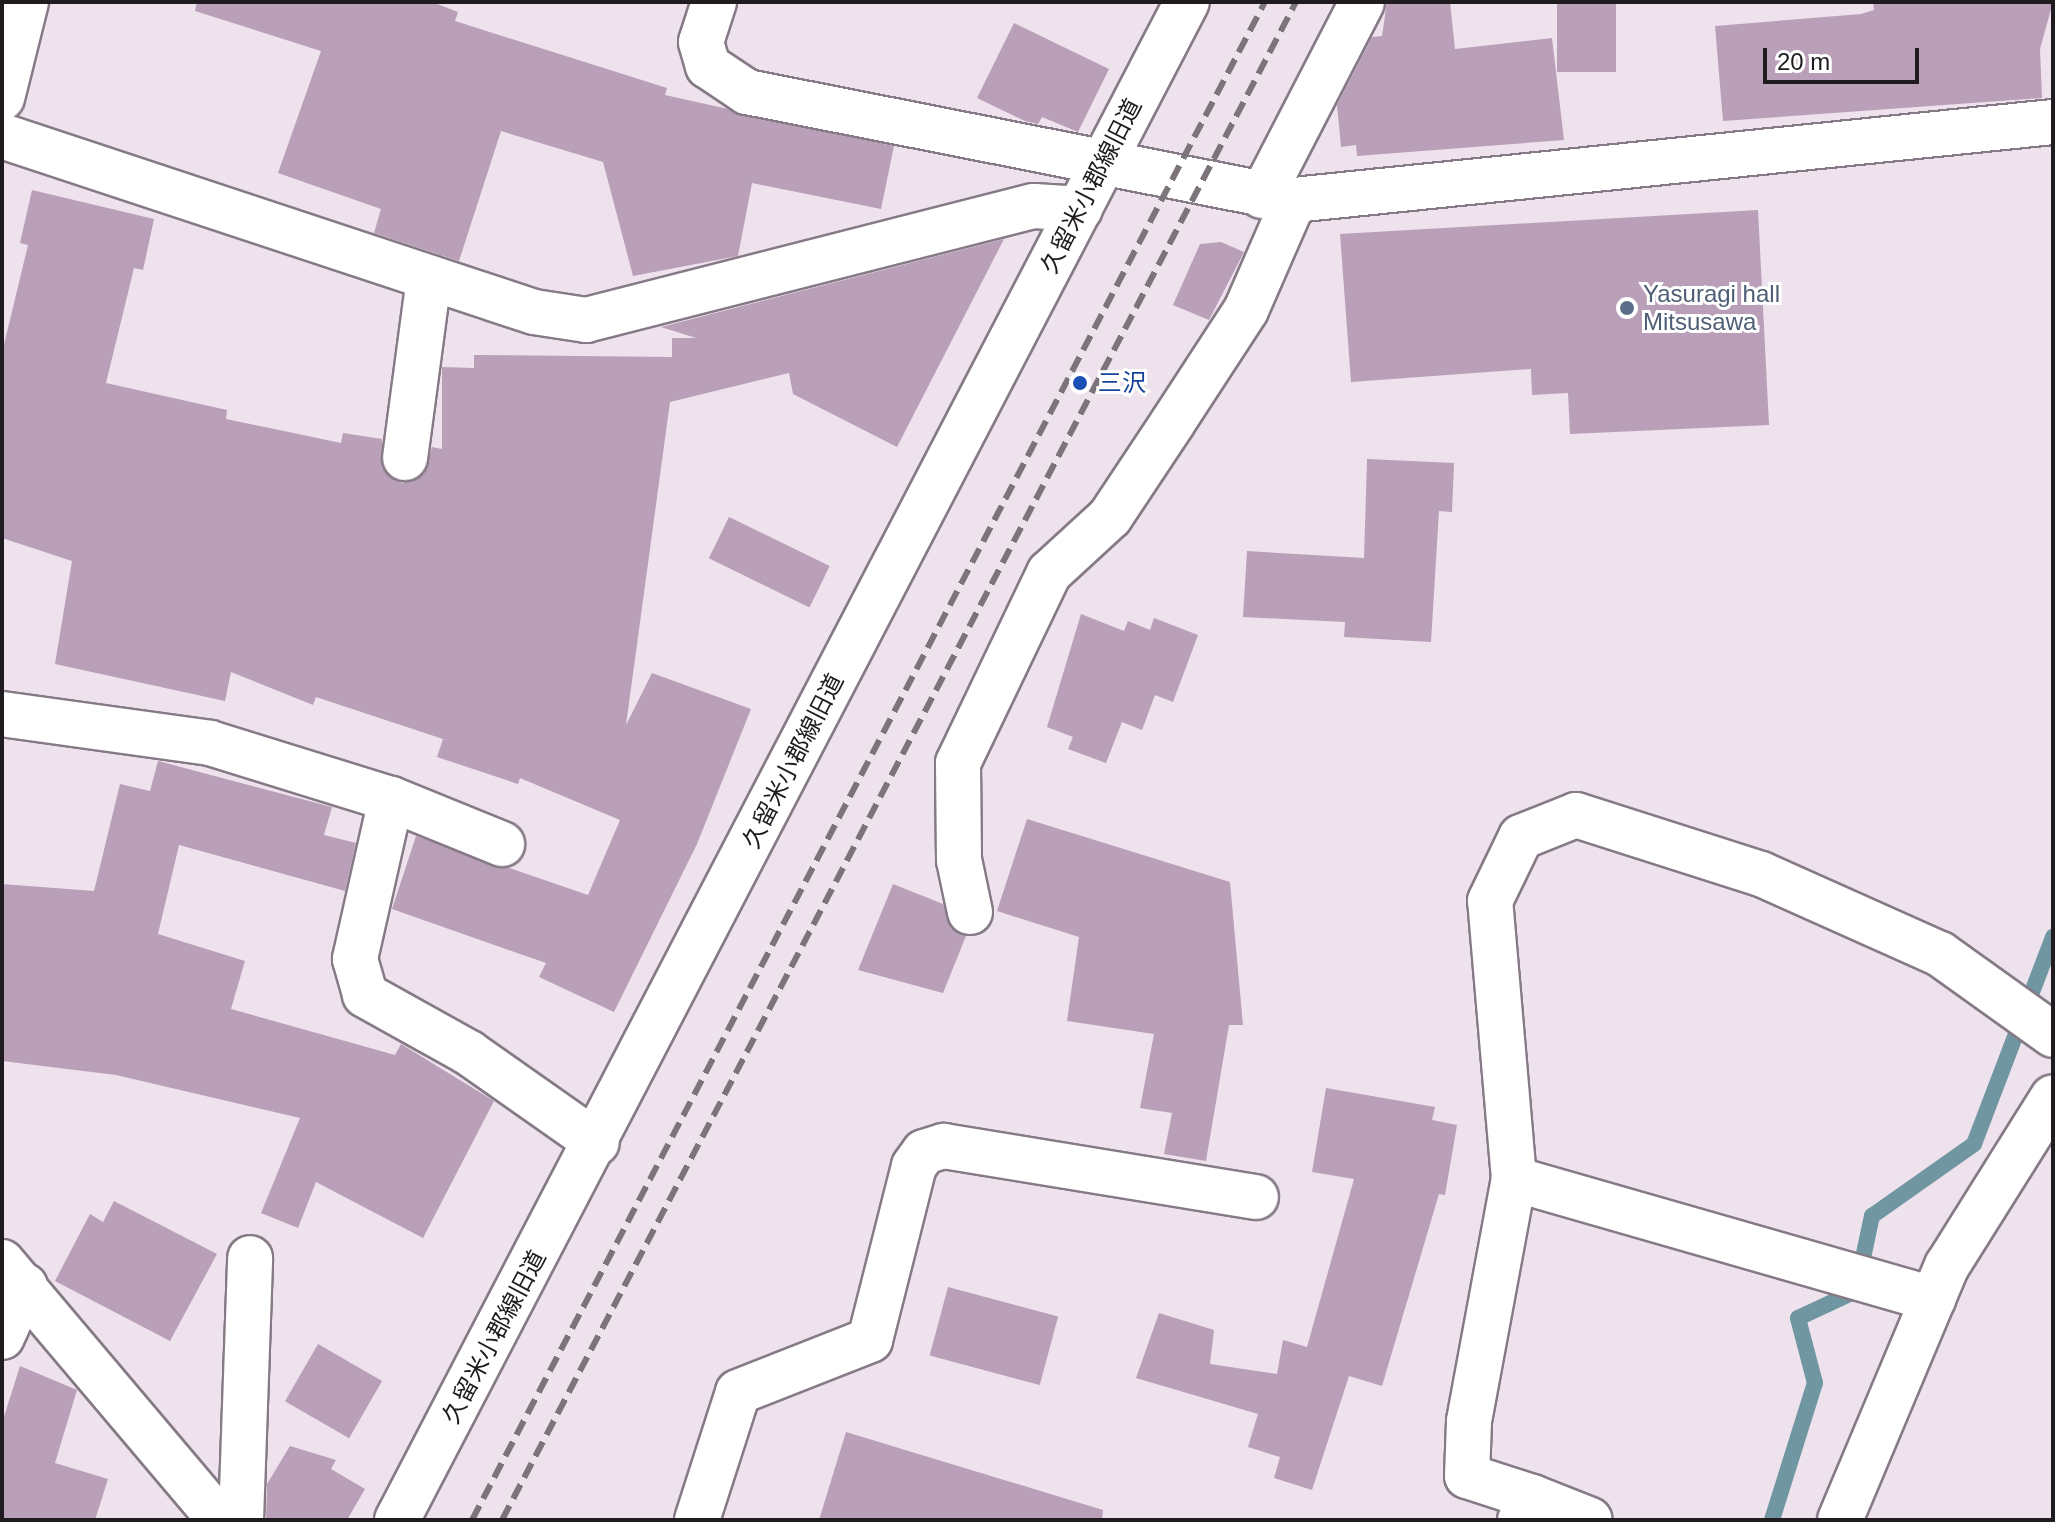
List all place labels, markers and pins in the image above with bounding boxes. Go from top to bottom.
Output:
place label: Yasuragi hall Mitsusawa [1643,280,1780,336]
marker: Yasuragi hall Mitsusawa [1618,299,1636,317]
place label: 三沢 [1098,369,1146,397]
marker: 三沢 [1069,372,1091,394]

